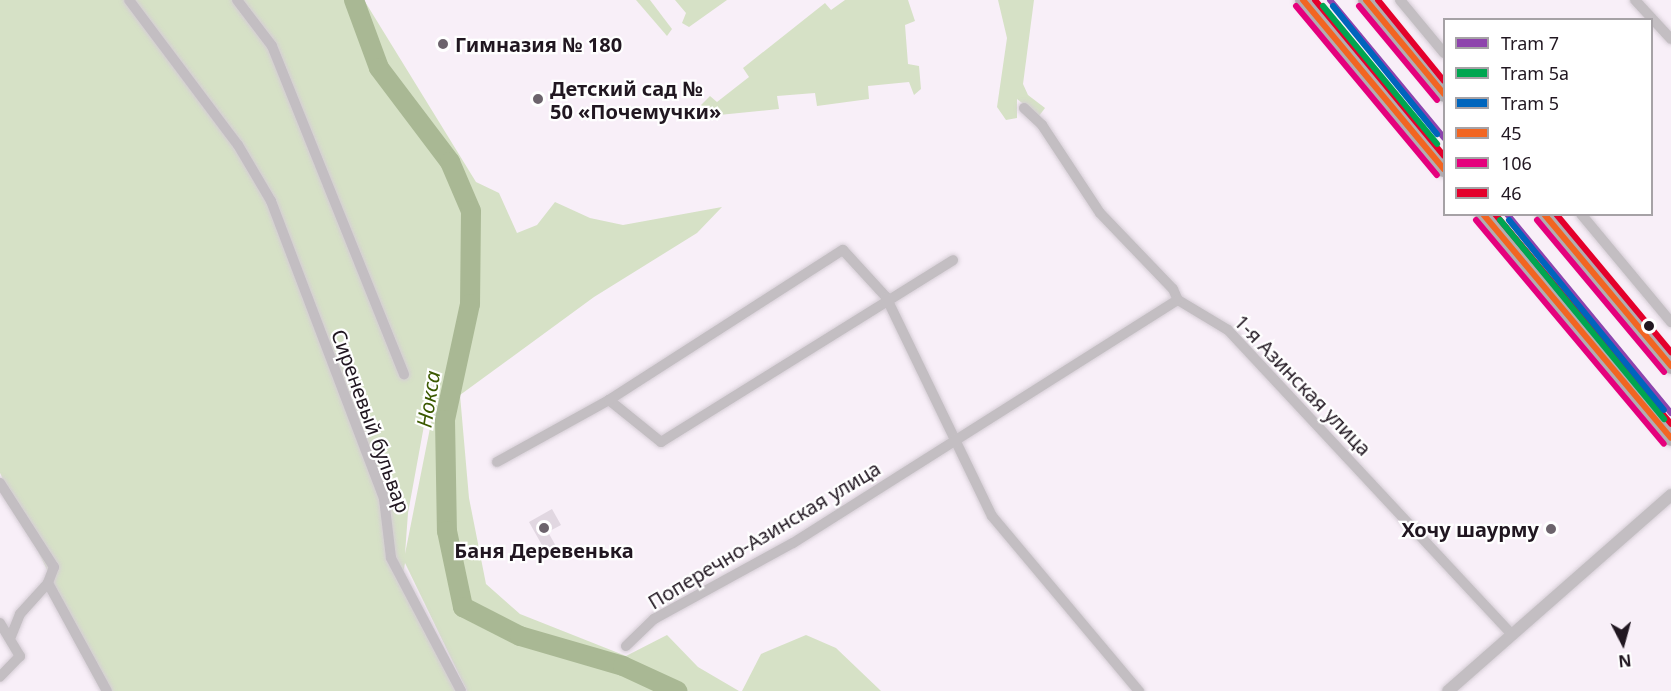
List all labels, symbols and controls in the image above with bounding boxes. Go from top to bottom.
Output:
legend [1443,18,1653,216]
text: Tram 7 [1501,31,1559,55]
place label: Гимназия № 180 [455,32,622,56]
marker: Гимназия № 180 [436,37,450,51]
text: Tram 5а [1501,61,1569,85]
place label: Детский сад № 50 «Почемучки» [550,76,721,123]
text: Tram 5 [1501,91,1559,115]
marker: Детский сад № 50 «Почемучки» [531,92,545,106]
text: 45 [1501,121,1522,145]
text: 106 [1501,151,1532,175]
text: 46 [1501,181,1522,205]
street label: 1-я Азинская улица [1230,310,1376,460]
unlabelled marker [1643,320,1655,332]
street label: Сиреневый бульвар [327,326,415,516]
water label: Нокса [411,369,445,429]
street label: Поперечно-Азинская улица [643,456,885,614]
place label: Хочу шаурму [1401,517,1539,541]
marker: Баня Деревенька [537,521,551,535]
marker: Хочу шаурму [1544,522,1558,536]
place label: Баня Деревенька [454,538,634,562]
north arrow [1593,613,1653,673]
text: N [1617,649,1633,673]

